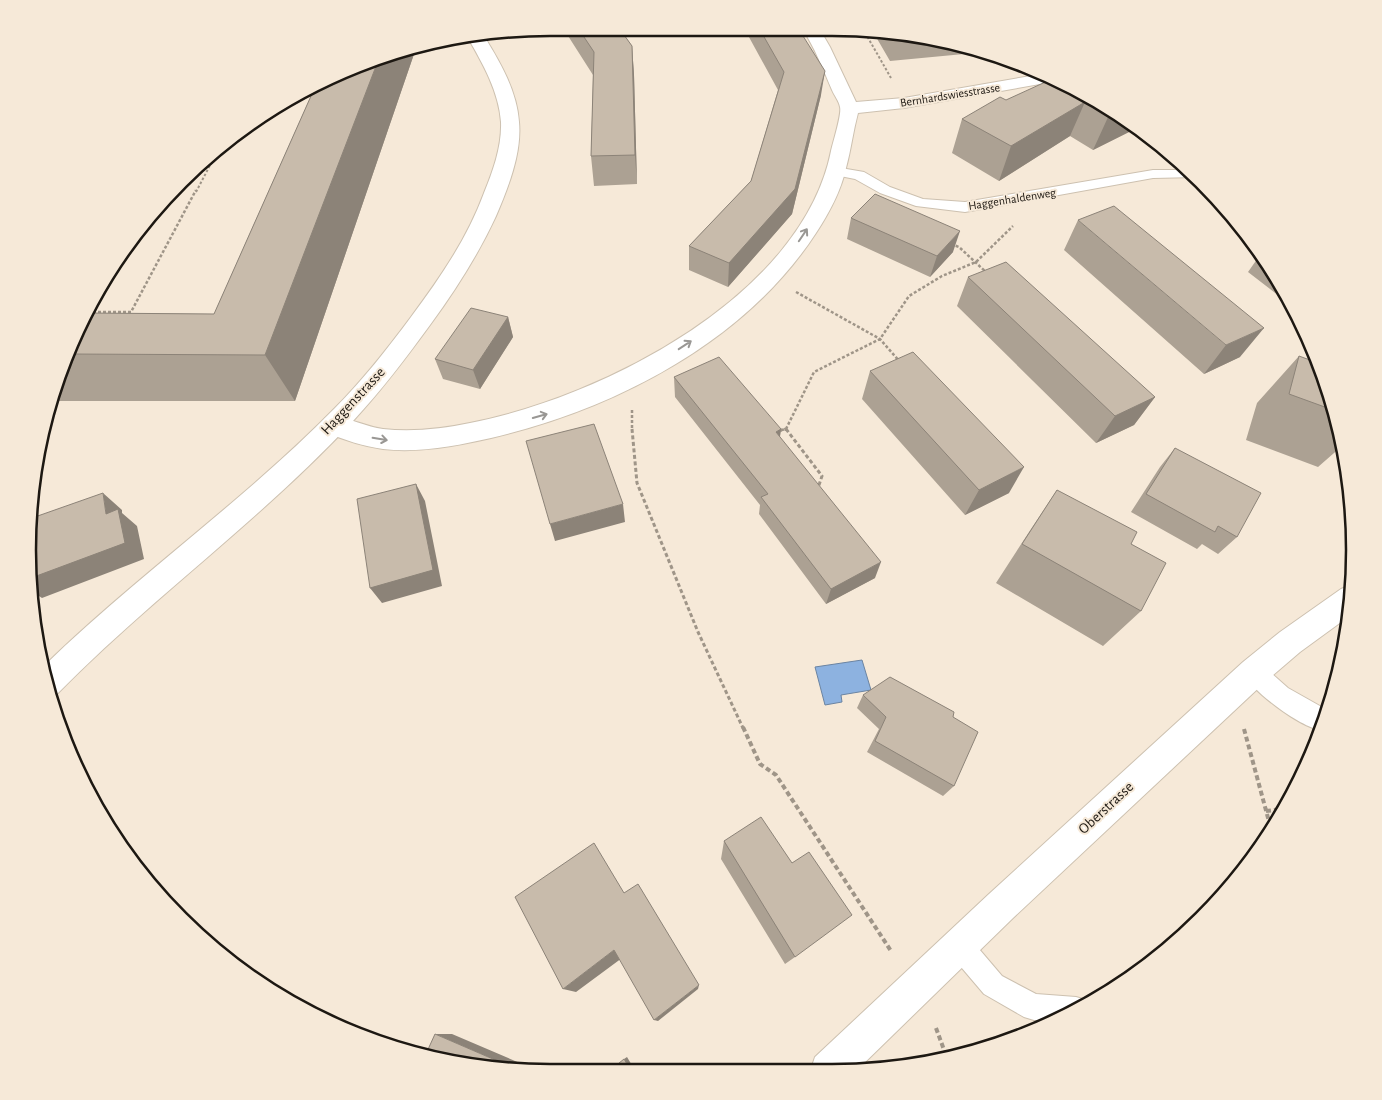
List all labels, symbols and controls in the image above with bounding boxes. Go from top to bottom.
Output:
street label: Bernhardswiesstrasse [899,81,1001,109]
street label: Haggenhaldenweg [967,186,1057,212]
one-way arrow [799,229,809,243]
one-way arrow [678,340,692,351]
street label: Haggenstrasse [318,364,388,438]
one-way arrow [531,411,547,421]
one-way arrow [372,435,388,445]
street label: Oberstrasse [1076,779,1136,837]

